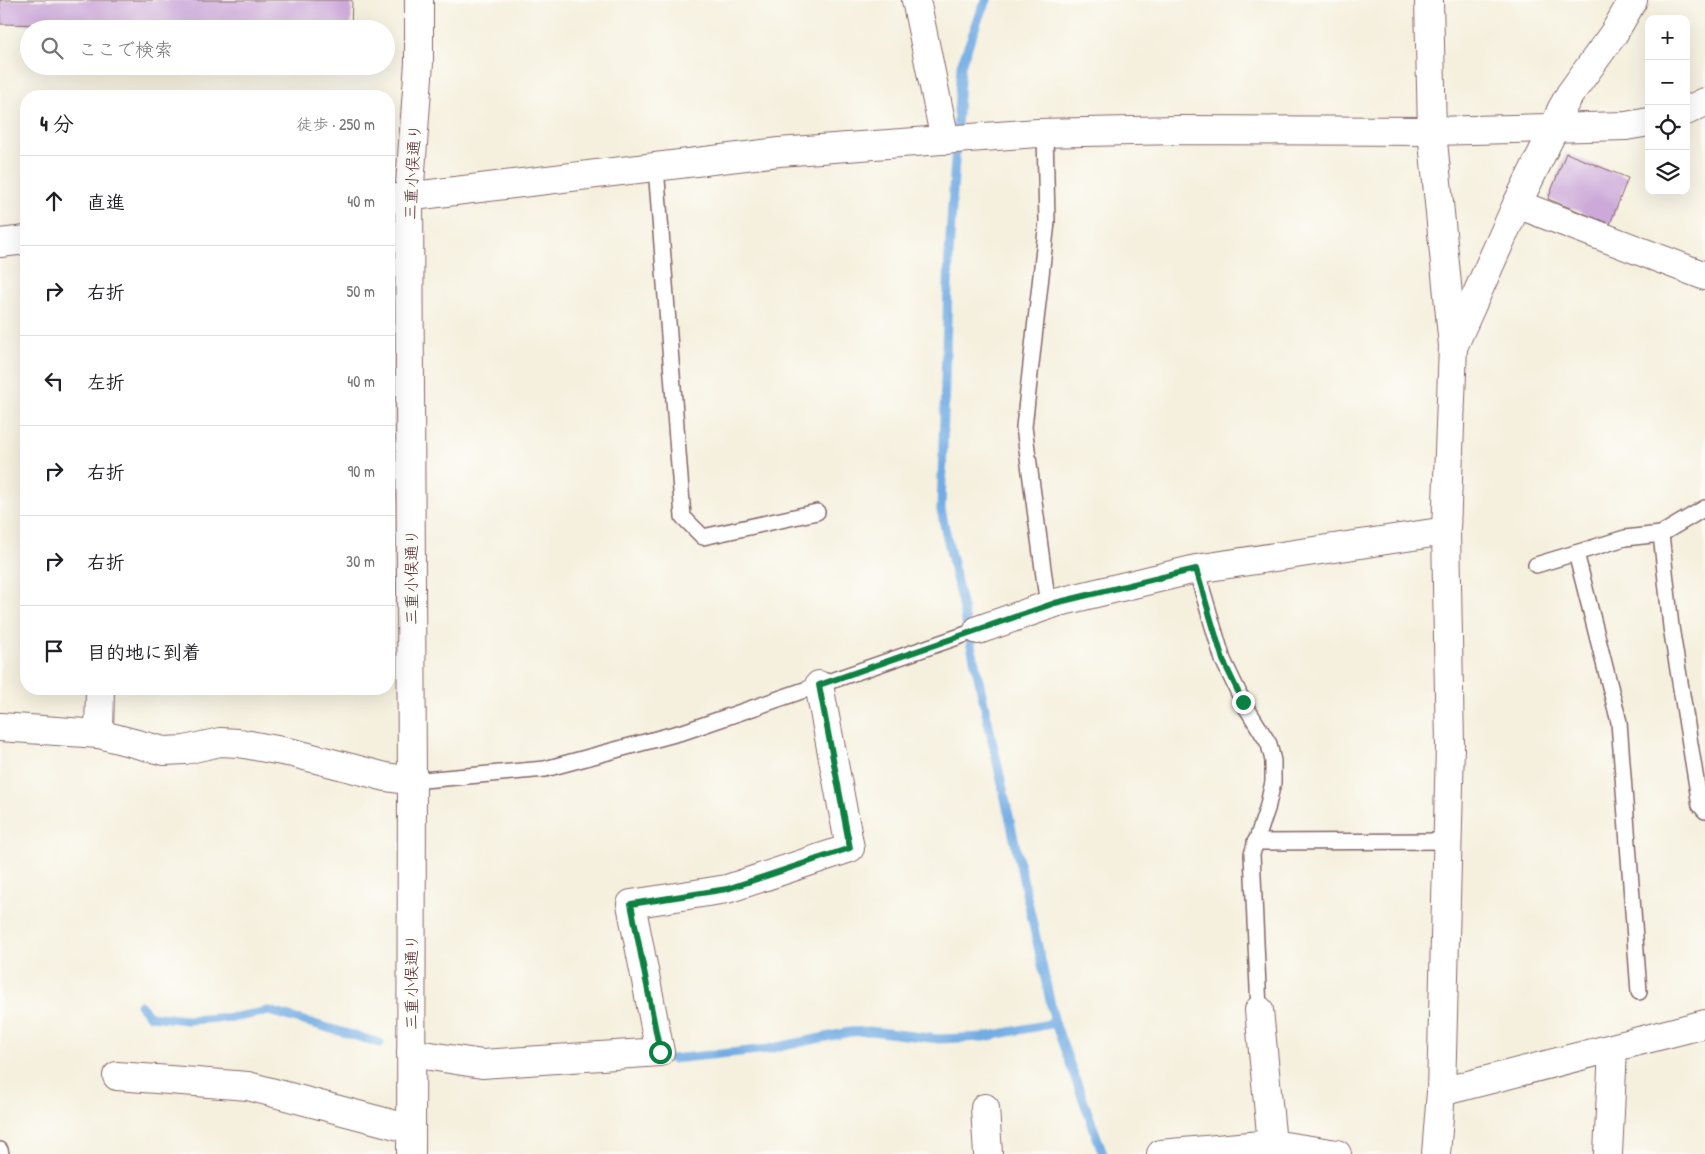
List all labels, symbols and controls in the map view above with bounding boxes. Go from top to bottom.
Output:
map controls [1645,15,1690,195]
button: + [1645,15,1690,60]
search box [20,20,395,75]
icon: search [38,34,66,62]
text: ここで検索 [78,36,173,62]
button: − [1645,60,1690,105]
button: locate [1645,105,1690,150]
text: 4 分 [40,109,74,138]
text: 徒歩 · 250 m [296,113,375,135]
street label: 三重小俣通り [399,123,425,221]
button: layers [1645,150,1690,195]
icon: ahead [40,187,68,215]
text: 直進 [87,189,125,215]
text: 40 m [347,190,375,212]
icon: right [40,277,68,305]
text: 右折 [87,279,125,305]
text: 50 m [347,280,375,302]
icon: left [40,367,68,395]
text: 左折 [87,369,125,395]
text: 40 m [347,370,375,392]
icon: right [40,457,68,485]
text: 右折 [87,459,125,485]
text: 90 m [347,460,375,482]
street label: 三重小俣通り [400,529,422,625]
icon: right [40,547,68,575]
text: 右折 [87,549,125,575]
text: 30 m [346,550,375,572]
icon: arrive [40,637,68,665]
text: 目的地に到着 [87,639,201,665]
route end [1232,691,1255,714]
street label: 三重小俣通り [400,934,422,1030]
route start [649,1041,672,1064]

